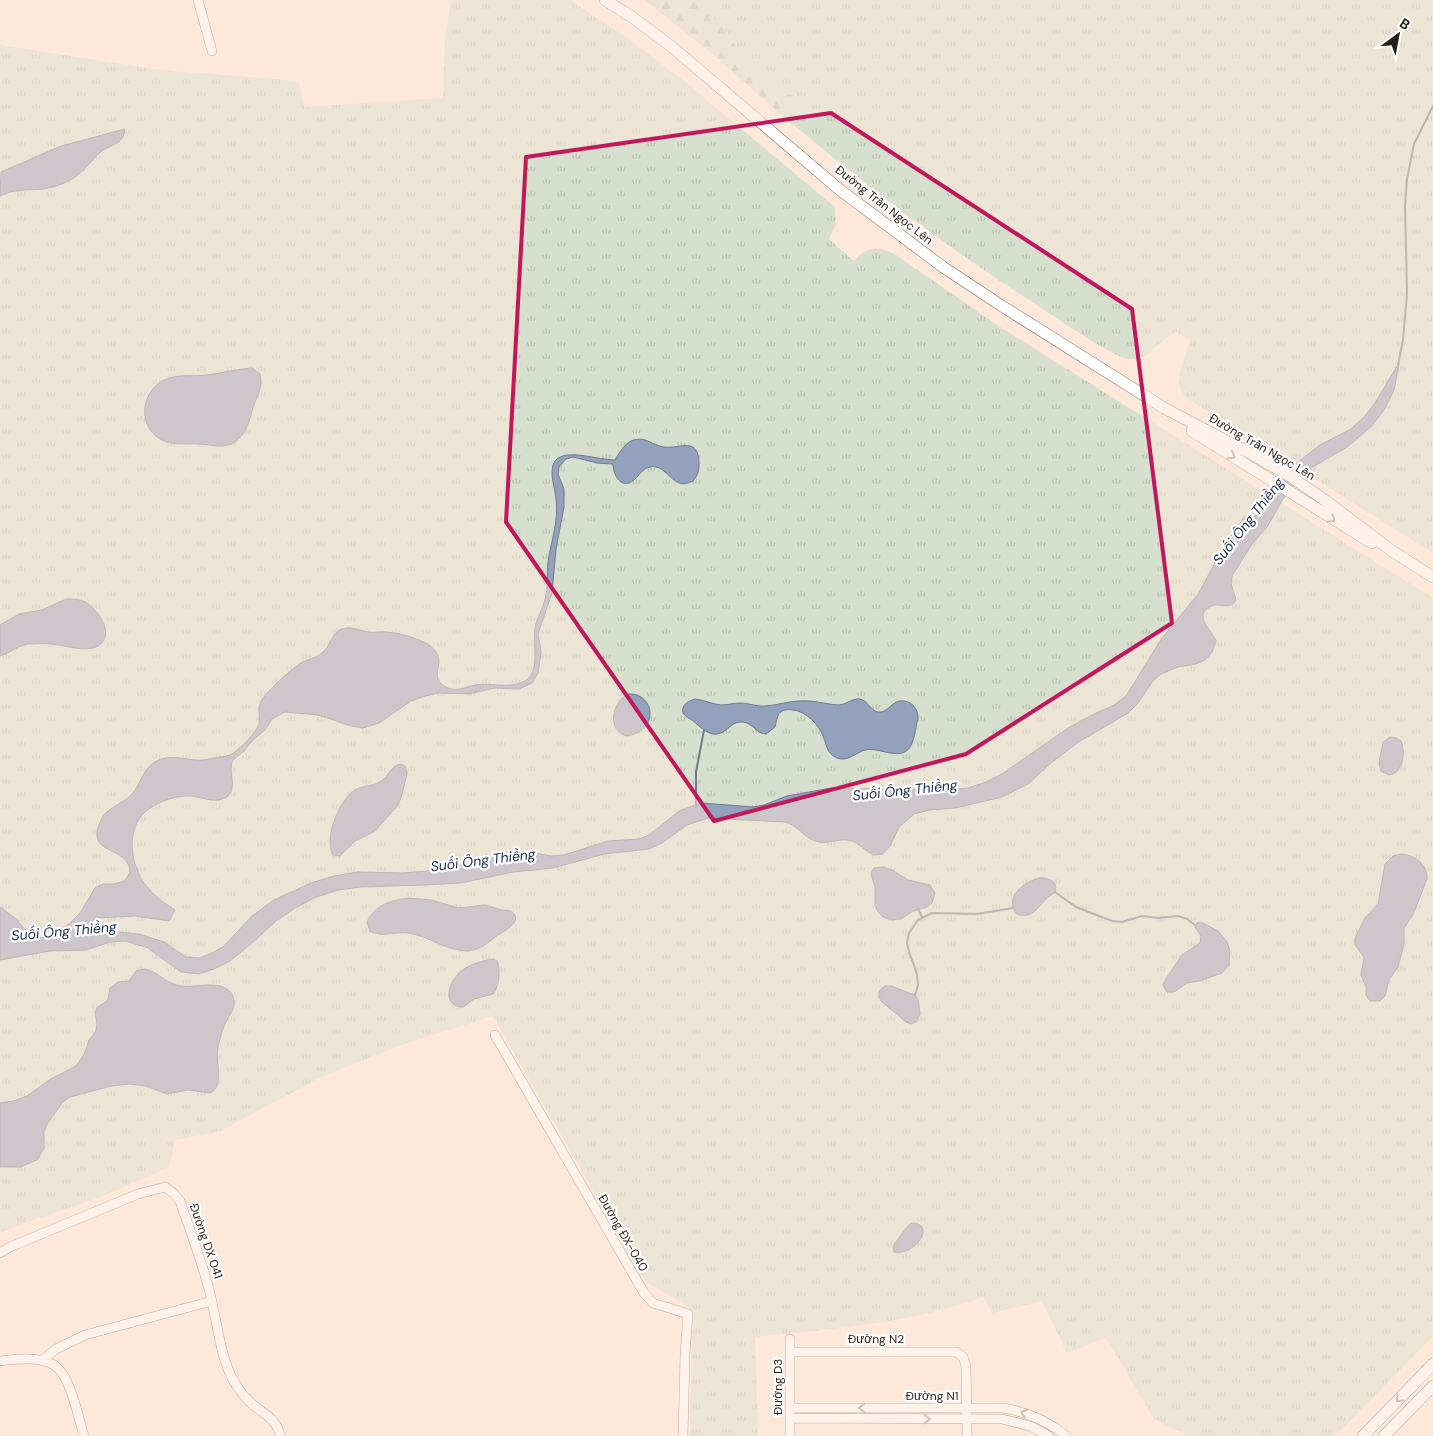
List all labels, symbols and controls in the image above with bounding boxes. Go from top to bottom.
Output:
north arrow [1373,10,1423,60]
text: B [1396,14,1414,34]
street label: Đường Trần Ngọc Lên [832,162,936,248]
street label: Đường Trần Ngọc Lên [1206,410,1318,484]
one-way arrow [1226,449,1235,459]
water label: Suối Ông Thiềng [1208,474,1288,568]
one-way arrow [1327,512,1336,522]
water label: Suối Ông Thiềng [852,776,959,804]
water label: Suối Ông Thiềng [430,845,537,875]
water label: Suối Ông Thiềng [11,917,118,945]
street label: Đường ĐX-040 [594,1192,652,1274]
street label: Đường DX 041 [186,1201,226,1281]
street label: Đường N2 [848,1331,904,1347]
street label: Đường D3 [770,1359,786,1415]
street label: Đường N1 [905,1388,959,1404]
one-way arrow [1396,1394,1405,1403]
one-way arrow [857,1403,865,1413]
one-way arrow [1020,1408,1028,1418]
one-way arrow [923,1414,931,1424]

